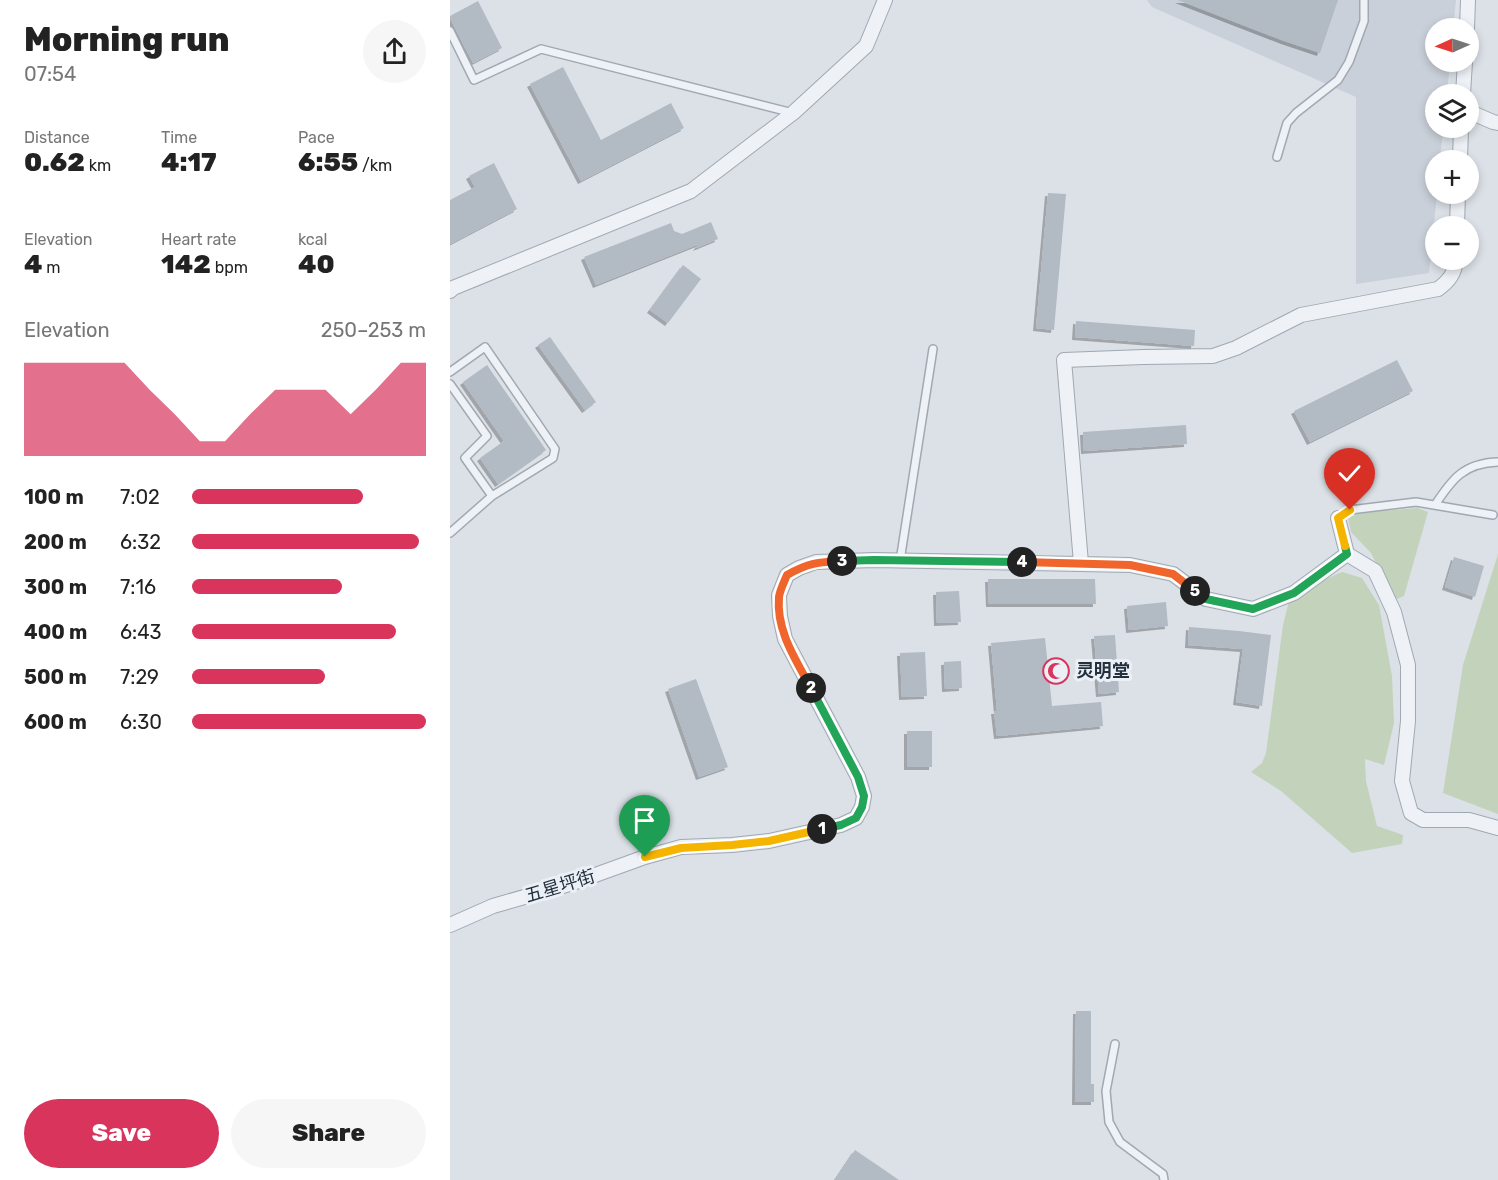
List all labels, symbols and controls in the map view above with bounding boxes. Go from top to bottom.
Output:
north arrow [1425,18,1479,72]
map controls [1425,18,1479,270]
text: Morning run [24,20,229,59]
button: share [363,20,426,83]
text: 07:54 [24,62,76,86]
button: layers [1425,84,1479,138]
text: Distance [24,128,90,147]
text: Time [161,128,197,147]
text: Pace [298,128,335,147]
text: 0.62 [24,147,85,178]
text: 4:17 [161,147,217,178]
text: 6:55 [298,147,358,178]
button: + [1425,150,1479,204]
text: km [85,156,111,175]
text: /km [358,156,392,175]
button: − [1425,216,1479,270]
text: Elevation [24,230,93,249]
text: Heart rate [161,230,236,249]
text: kcal [298,230,327,249]
text: 4 [24,249,42,280]
text: 142 [161,249,211,280]
text: 40 [298,249,335,280]
text: m [42,258,61,277]
text: bpm [211,258,248,277]
text: Elevation [24,318,110,342]
text: 250–253 m [321,318,426,342]
pin [1324,448,1375,510]
icon: check [1333,457,1366,490]
text: 100 m [24,485,84,509]
text: 7:02 [120,485,160,509]
text: 200 m [24,530,87,554]
text: 6:32 [120,530,161,554]
pin: 3 [827,546,857,576]
pin: 4 [1007,547,1037,577]
text: 3 [837,551,847,570]
text: 4 [1017,552,1027,571]
text: 300 m [24,575,87,599]
text: 7:16 [120,575,156,599]
pin: 5 [1180,576,1210,606]
text: 5 [1190,581,1200,600]
text: 400 m [24,620,87,644]
text: 6:43 [120,620,162,644]
mosque icon: 灵明堂 [1041,656,1071,686]
place label: 灵明堂 [1076,660,1130,682]
text: 500 m [24,665,87,689]
text: 7:29 [120,665,159,689]
pin: 2 [796,673,826,703]
text: 2 [806,678,816,697]
text: 600 m [24,710,87,734]
text: 6:30 [120,710,162,734]
pin [619,795,670,857]
icon: arrive [628,804,661,837]
pin: 1 [807,814,837,844]
text: 1 [818,819,826,838]
street label: 五星坪街 [522,865,598,907]
button: Save [24,1099,219,1168]
button: Share [231,1099,426,1168]

